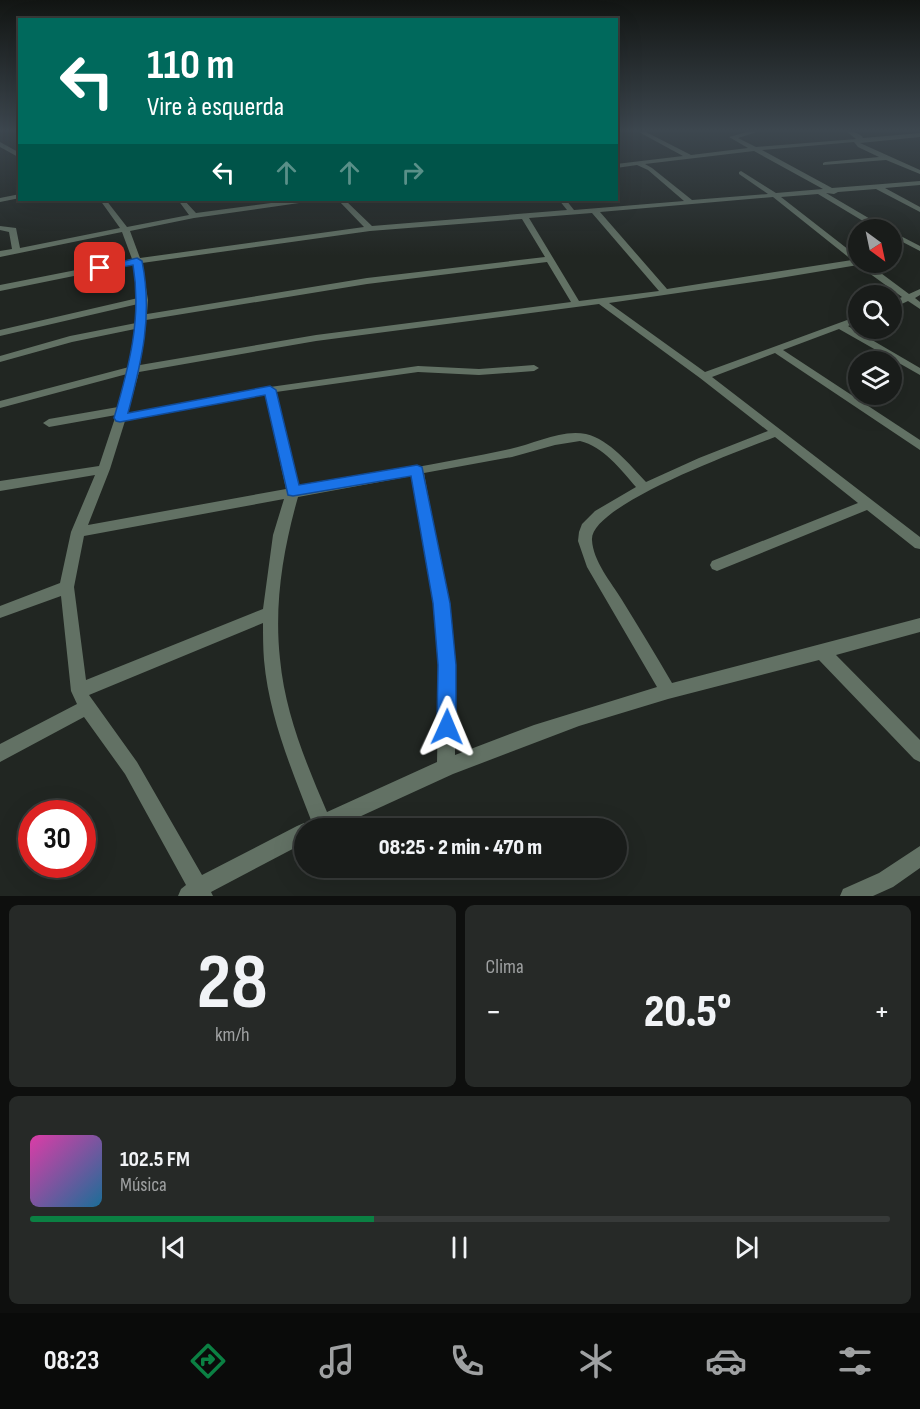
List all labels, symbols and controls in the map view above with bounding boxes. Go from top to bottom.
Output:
text: 110 m [147,40,234,91]
icon: left [48,42,126,120]
text: Vire à esquerda [147,91,284,123]
icon: left [207,156,240,189]
icon: ahead [270,156,303,189]
icon: ahead [333,156,366,189]
icon: right [396,156,429,189]
north arrow [848,219,902,273]
map controls [848,219,902,405]
pin [74,242,125,293]
icon: arrive [83,251,116,284]
button: search [848,285,902,339]
button: layers [848,351,902,405]
position arrow [415,695,479,759]
speed limit sign: 30 [18,800,96,878]
text: 08:25 · 2 min · 470 m [379,834,542,861]
text: 28 [197,937,268,1030]
text: Clima [486,955,524,979]
text: 20.5° [644,985,731,1040]
text: − [486,992,502,1032]
text: + [874,992,890,1032]
text: km/h [215,1023,250,1047]
text: 102.5 FM [120,1146,190,1173]
text: Música [120,1173,167,1197]
icon: previous [157,1231,190,1264]
icon: pause [443,1231,476,1264]
icon: next [730,1231,763,1264]
icon: directions [187,1340,229,1382]
icon: music [316,1340,358,1382]
icon: phone [446,1340,488,1382]
icon: climate [575,1340,617,1382]
icon: car [705,1340,747,1382]
icon: filters [834,1340,876,1382]
text: 08:23 [44,1345,99,1377]

